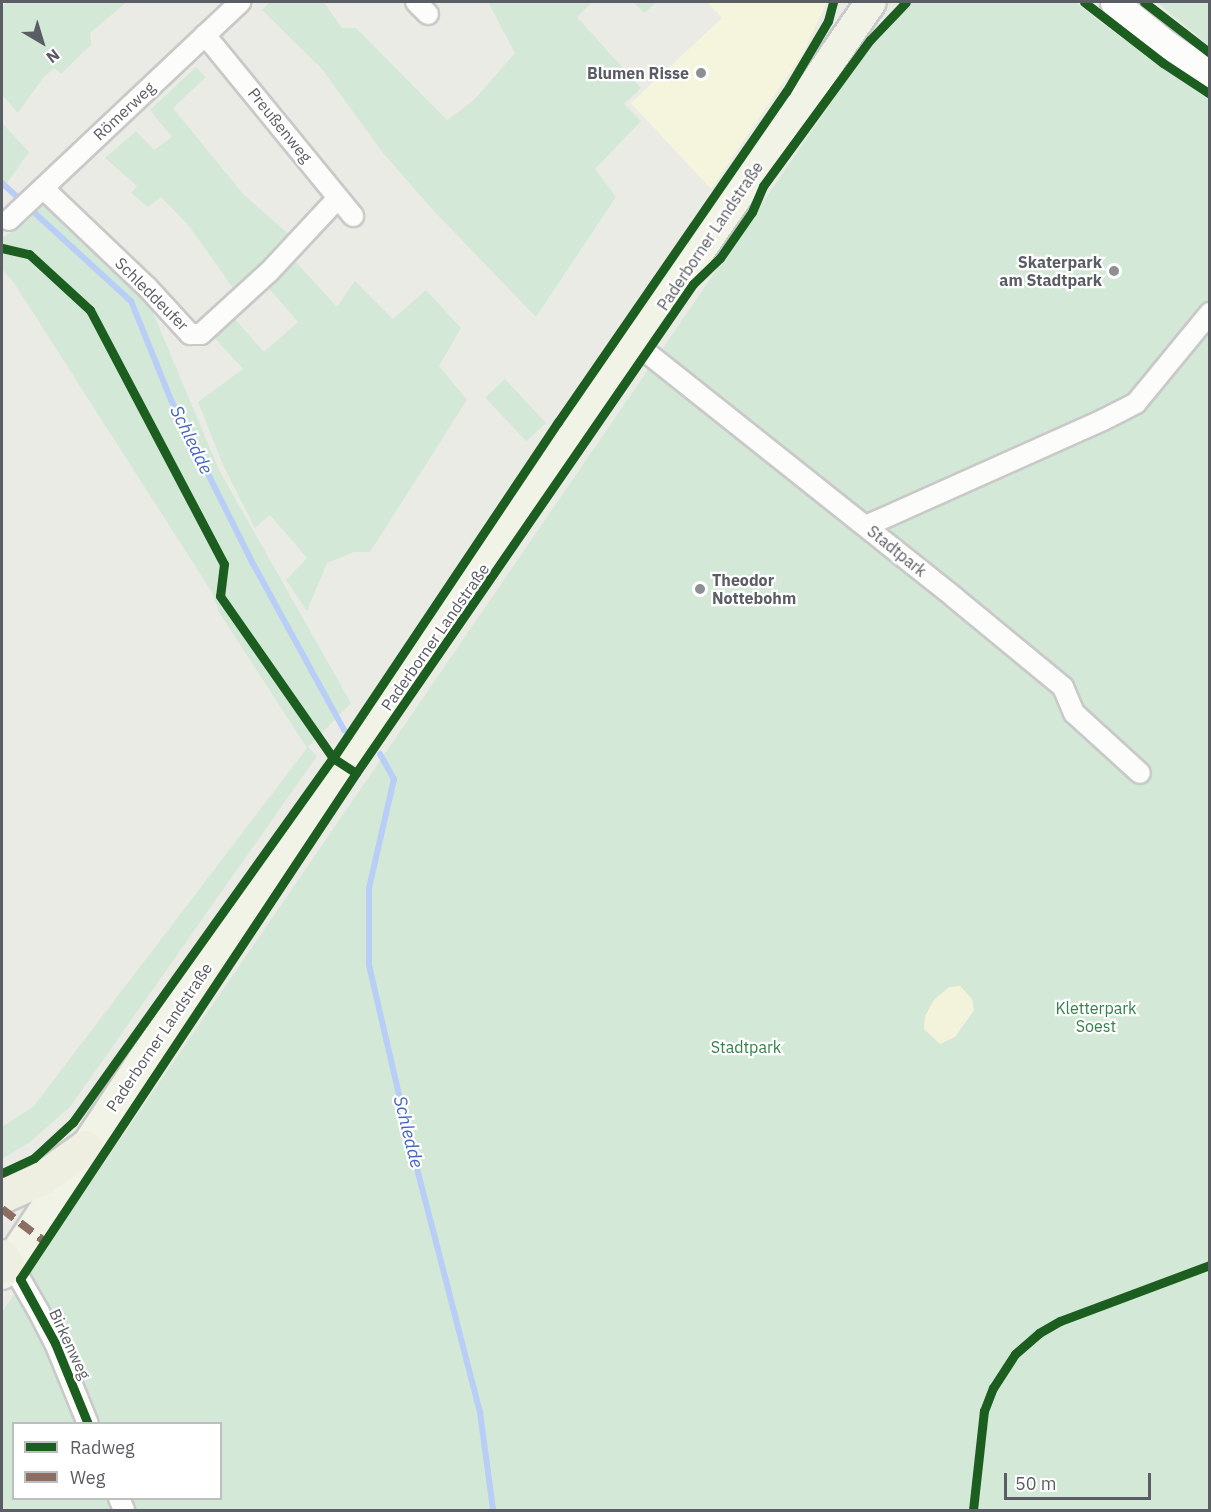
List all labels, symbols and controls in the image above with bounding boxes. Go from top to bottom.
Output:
north arrow [12,12,72,72]
text: N [42,45,64,68]
place label: Blumen Risse [587,63,689,83]
marker: Blumen Risse [694,66,708,80]
street label: Römerweg [89,78,159,144]
street label: Preußenweg [244,84,316,166]
street label: Paderborner Landstraße [653,158,767,314]
place label: Skaterpark am Stadtpark [999,252,1102,290]
street label: Schleddeufer [111,253,193,335]
marker: Skaterpark am Stadtpark [1107,264,1121,278]
water label: Schledde [165,402,217,478]
street label: Stadtpark [864,521,930,581]
street label: Paderborner Landstraße [377,560,493,714]
place label: Theodor Nottebohm [712,570,796,608]
marker: Theodor Nottebohm [693,582,707,596]
street label: Paderborner Landstraße [102,959,216,1115]
park label: Kletterpark Soest [1055,998,1137,1036]
park label: Stadtpark [711,1037,781,1057]
water label: Schledde [389,1094,427,1170]
street label: Birkenweg [45,1306,95,1382]
legend [12,1422,222,1500]
text: Radweg [70,1436,135,1459]
scale bar [1007,1461,1154,1499]
text: Weg [70,1466,105,1489]
text: 50 m [1015,1472,1057,1495]

